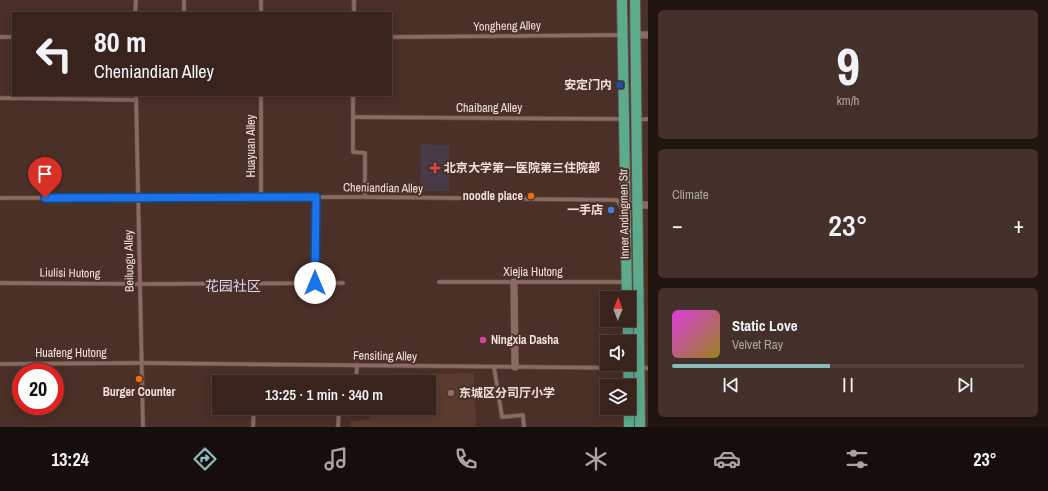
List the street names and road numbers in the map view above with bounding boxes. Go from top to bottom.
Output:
street label: Yongheng Alley [473,17,541,35]
street label: Chaibang Alley [456,100,522,116]
street label: Huayuan Alley [243,114,259,177]
street label: Inner Andingmen Str [615,168,633,259]
street label: Cheniandian Alley [343,179,423,197]
street label: Beiluogu Alley [120,230,138,292]
street label: Liulisi Hutong [39,264,101,282]
street label: Xiejia Hutong [503,264,563,280]
street label: Huafeng Hutong [35,345,107,361]
street label: Fensiting Alley [353,347,417,365]

